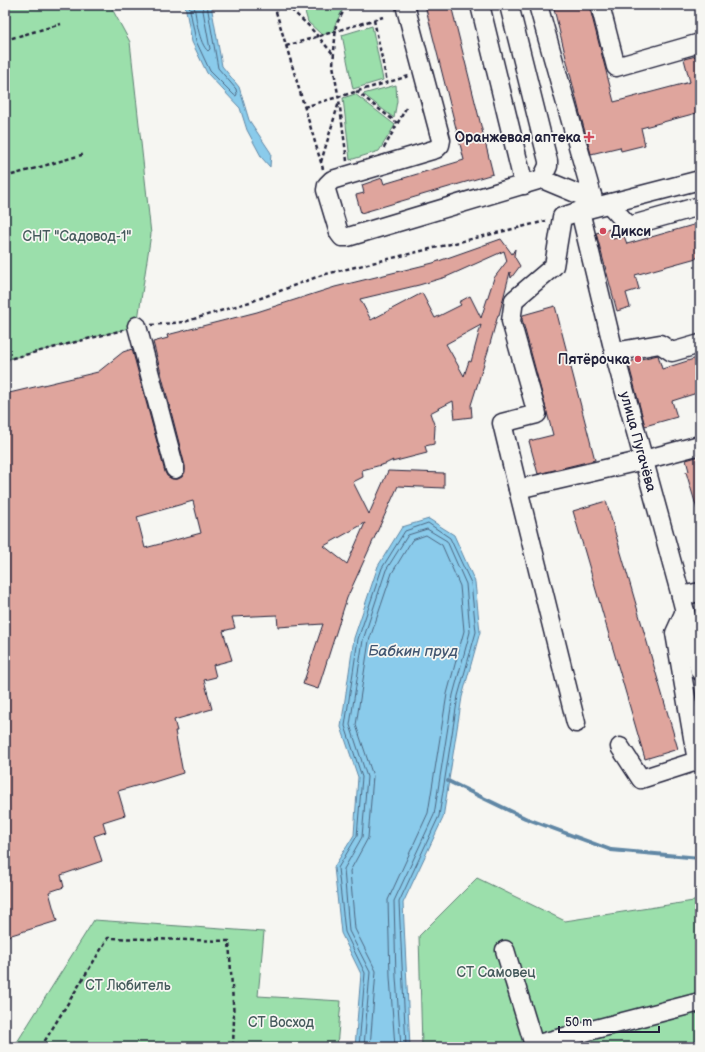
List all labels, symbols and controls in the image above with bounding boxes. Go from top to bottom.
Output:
place label: Оранжевая аптека [455,129,582,146]
marker: Оранжевая аптека [584,132,594,142]
place label: Дикси [611,223,651,240]
marker: Дикси [598,226,608,236]
park label: СНТ "Садовод-1" [22,228,132,245]
place label: Пятёрочка [558,351,631,368]
marker: Пятёрочка [633,354,643,364]
street label: улица Пугачёва [617,389,661,494]
water label: Бабкин пруд [368,642,458,661]
park label: СТ Самовец [456,964,536,981]
park label: СТ Любитель [85,977,171,994]
scale bar [559,1008,659,1034]
park label: СТ Восход [248,1014,315,1031]
text: 50 m [565,1015,592,1030]

